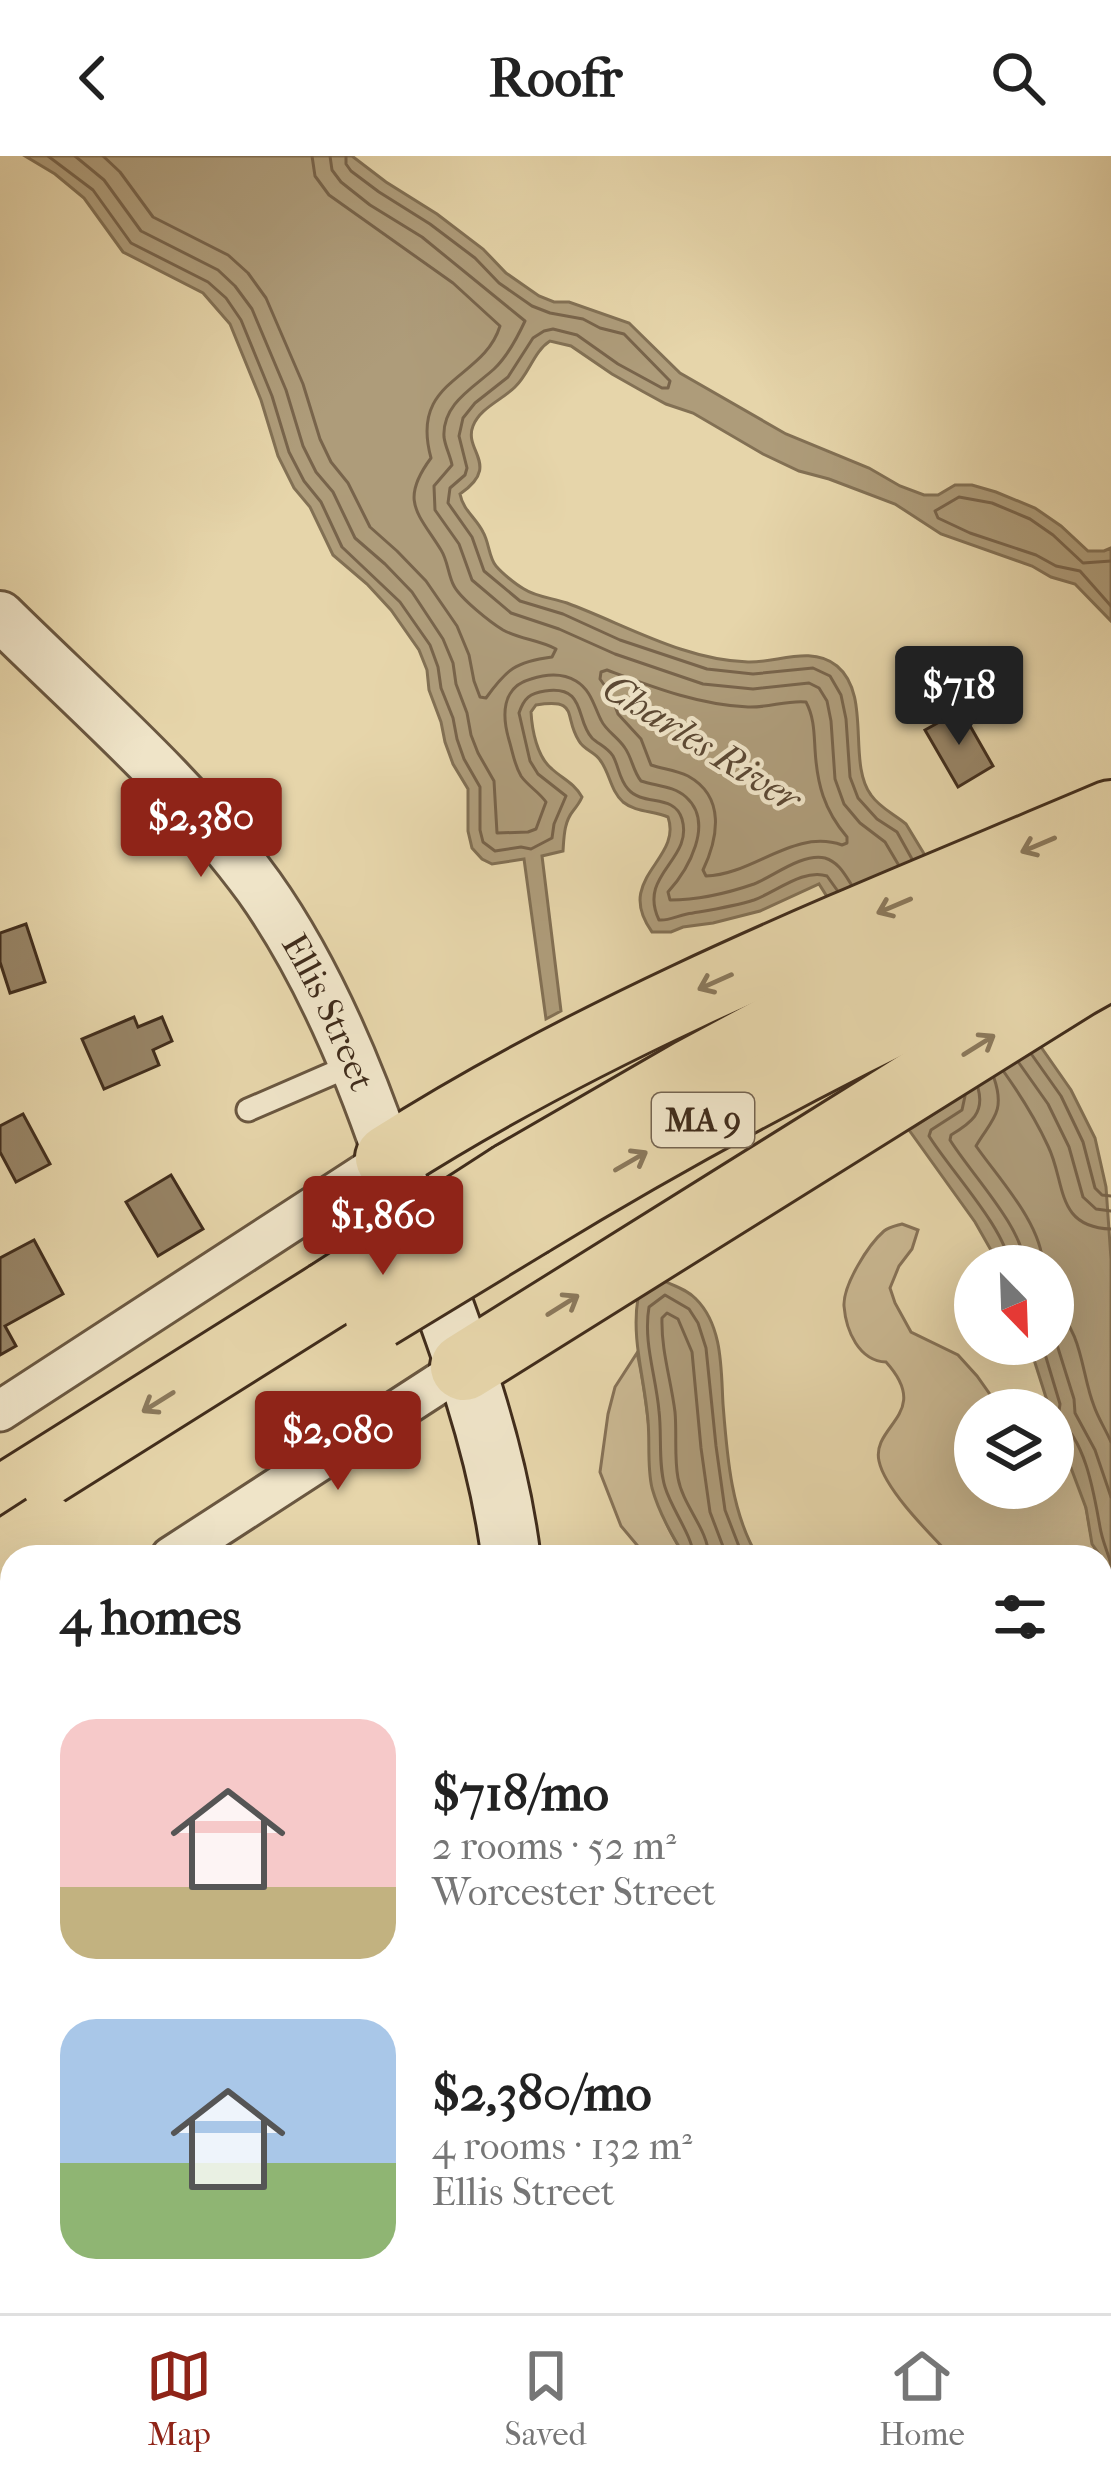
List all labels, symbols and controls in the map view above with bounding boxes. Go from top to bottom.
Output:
icon: back [60,45,126,111]
icon: search [985,45,1051,111]
text: Roofr [489,47,622,110]
pin: $718 [888,646,1030,748]
text: $718 [922,662,996,708]
water label: Charles River [595,664,811,823]
pin: $2,380 [103,778,299,880]
text: $2,380 [148,794,254,840]
one-way arrow [1020,836,1057,857]
one-way arrow [876,897,913,918]
street label: Ellis Street [273,926,383,1097]
one-way arrow [698,972,734,994]
one-way arrow [962,1032,996,1057]
road number: MA 9 [652,1093,754,1147]
one-way arrow [613,1149,648,1173]
pin: $1,860 [285,1176,481,1278]
text: $1,860 [330,1192,436,1238]
north arrow [954,1245,1074,1365]
map controls [954,1245,1074,1509]
one-way arrow [545,1293,579,1317]
button: layers [954,1389,1074,1509]
one-way arrow [142,1390,176,1414]
pin: $2,080 [240,1391,436,1493]
text: $2,080 [282,1407,394,1453]
icon: filters [987,1584,1053,1650]
text: 4 homes [60,1587,241,1647]
text: $718/mo [432,1763,609,1823]
icon: home [156,1767,300,1911]
text: 2 rooms · 52 m² [432,1823,676,1869]
text: Worcester Street [432,1869,716,1915]
text: $2,380/mo [432,2063,652,2123]
icon: home [156,2067,300,2211]
text: 4 rooms · 132 m² [432,2123,692,2169]
text: Ellis Street [432,2169,615,2215]
tab: Map [146,2343,212,2454]
tab: Saved [505,2343,586,2454]
tab: Home [879,2343,965,2454]

